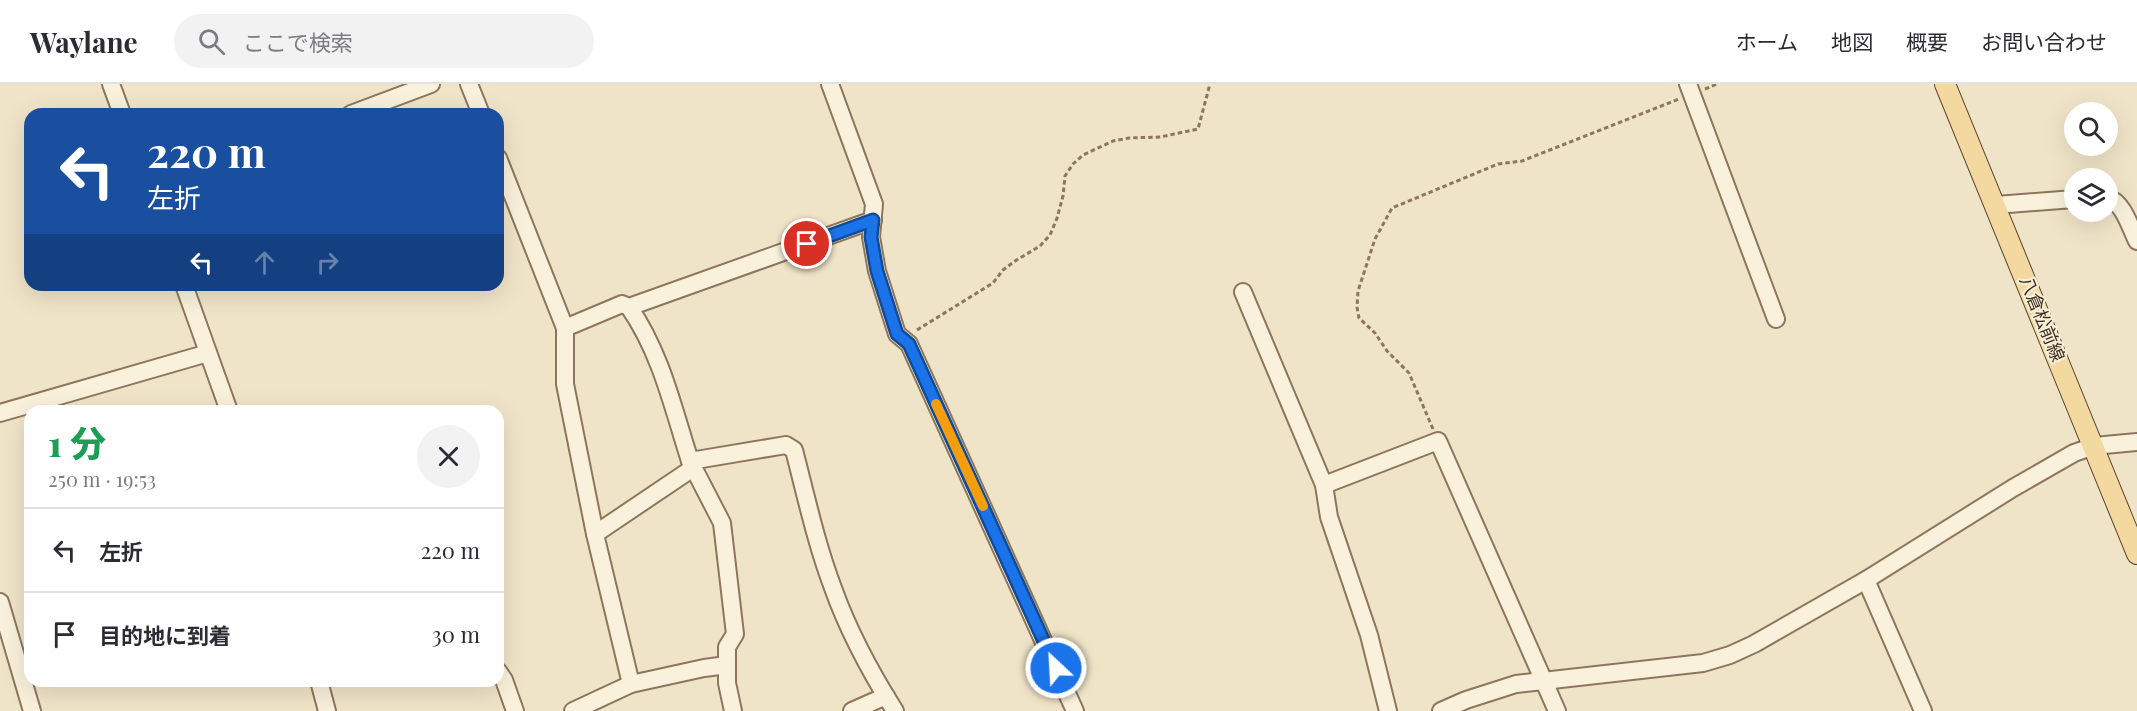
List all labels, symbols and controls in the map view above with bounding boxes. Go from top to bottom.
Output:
search box [174,14,594,68]
text: Waylane [30,23,138,60]
icon: search [195,25,228,58]
text: ここで検索 [243,27,353,57]
text: ホーム [1736,27,1798,55]
text: 地図 [1831,27,1873,55]
text: 概要 [1906,27,1948,55]
text: お問い合わせ [1981,27,2107,55]
map controls [2064,102,2118,222]
button: search [2064,102,2118,156]
text: 220 m [147,123,266,179]
icon: left [48,132,126,210]
button: layers [2064,168,2118,222]
text: 左折 [147,179,201,215]
pin [781,218,832,269]
icon: arrive [790,227,823,260]
icon: left [185,246,218,279]
icon: ahead [248,246,281,279]
icon: right [311,246,344,279]
street label: 八倉松前線 [2015,272,2071,365]
text: 1 分 [48,418,106,466]
button: close [417,425,480,488]
text: 250 m · 19:53 [48,465,156,492]
icon: left [48,534,81,567]
text: 220 m [421,535,480,565]
text: 左折 [99,536,143,566]
icon: arrive [48,618,81,651]
text: 30 m [432,619,480,649]
text: 目的地に到着 [99,620,231,650]
position arrow [1024,636,1088,700]

